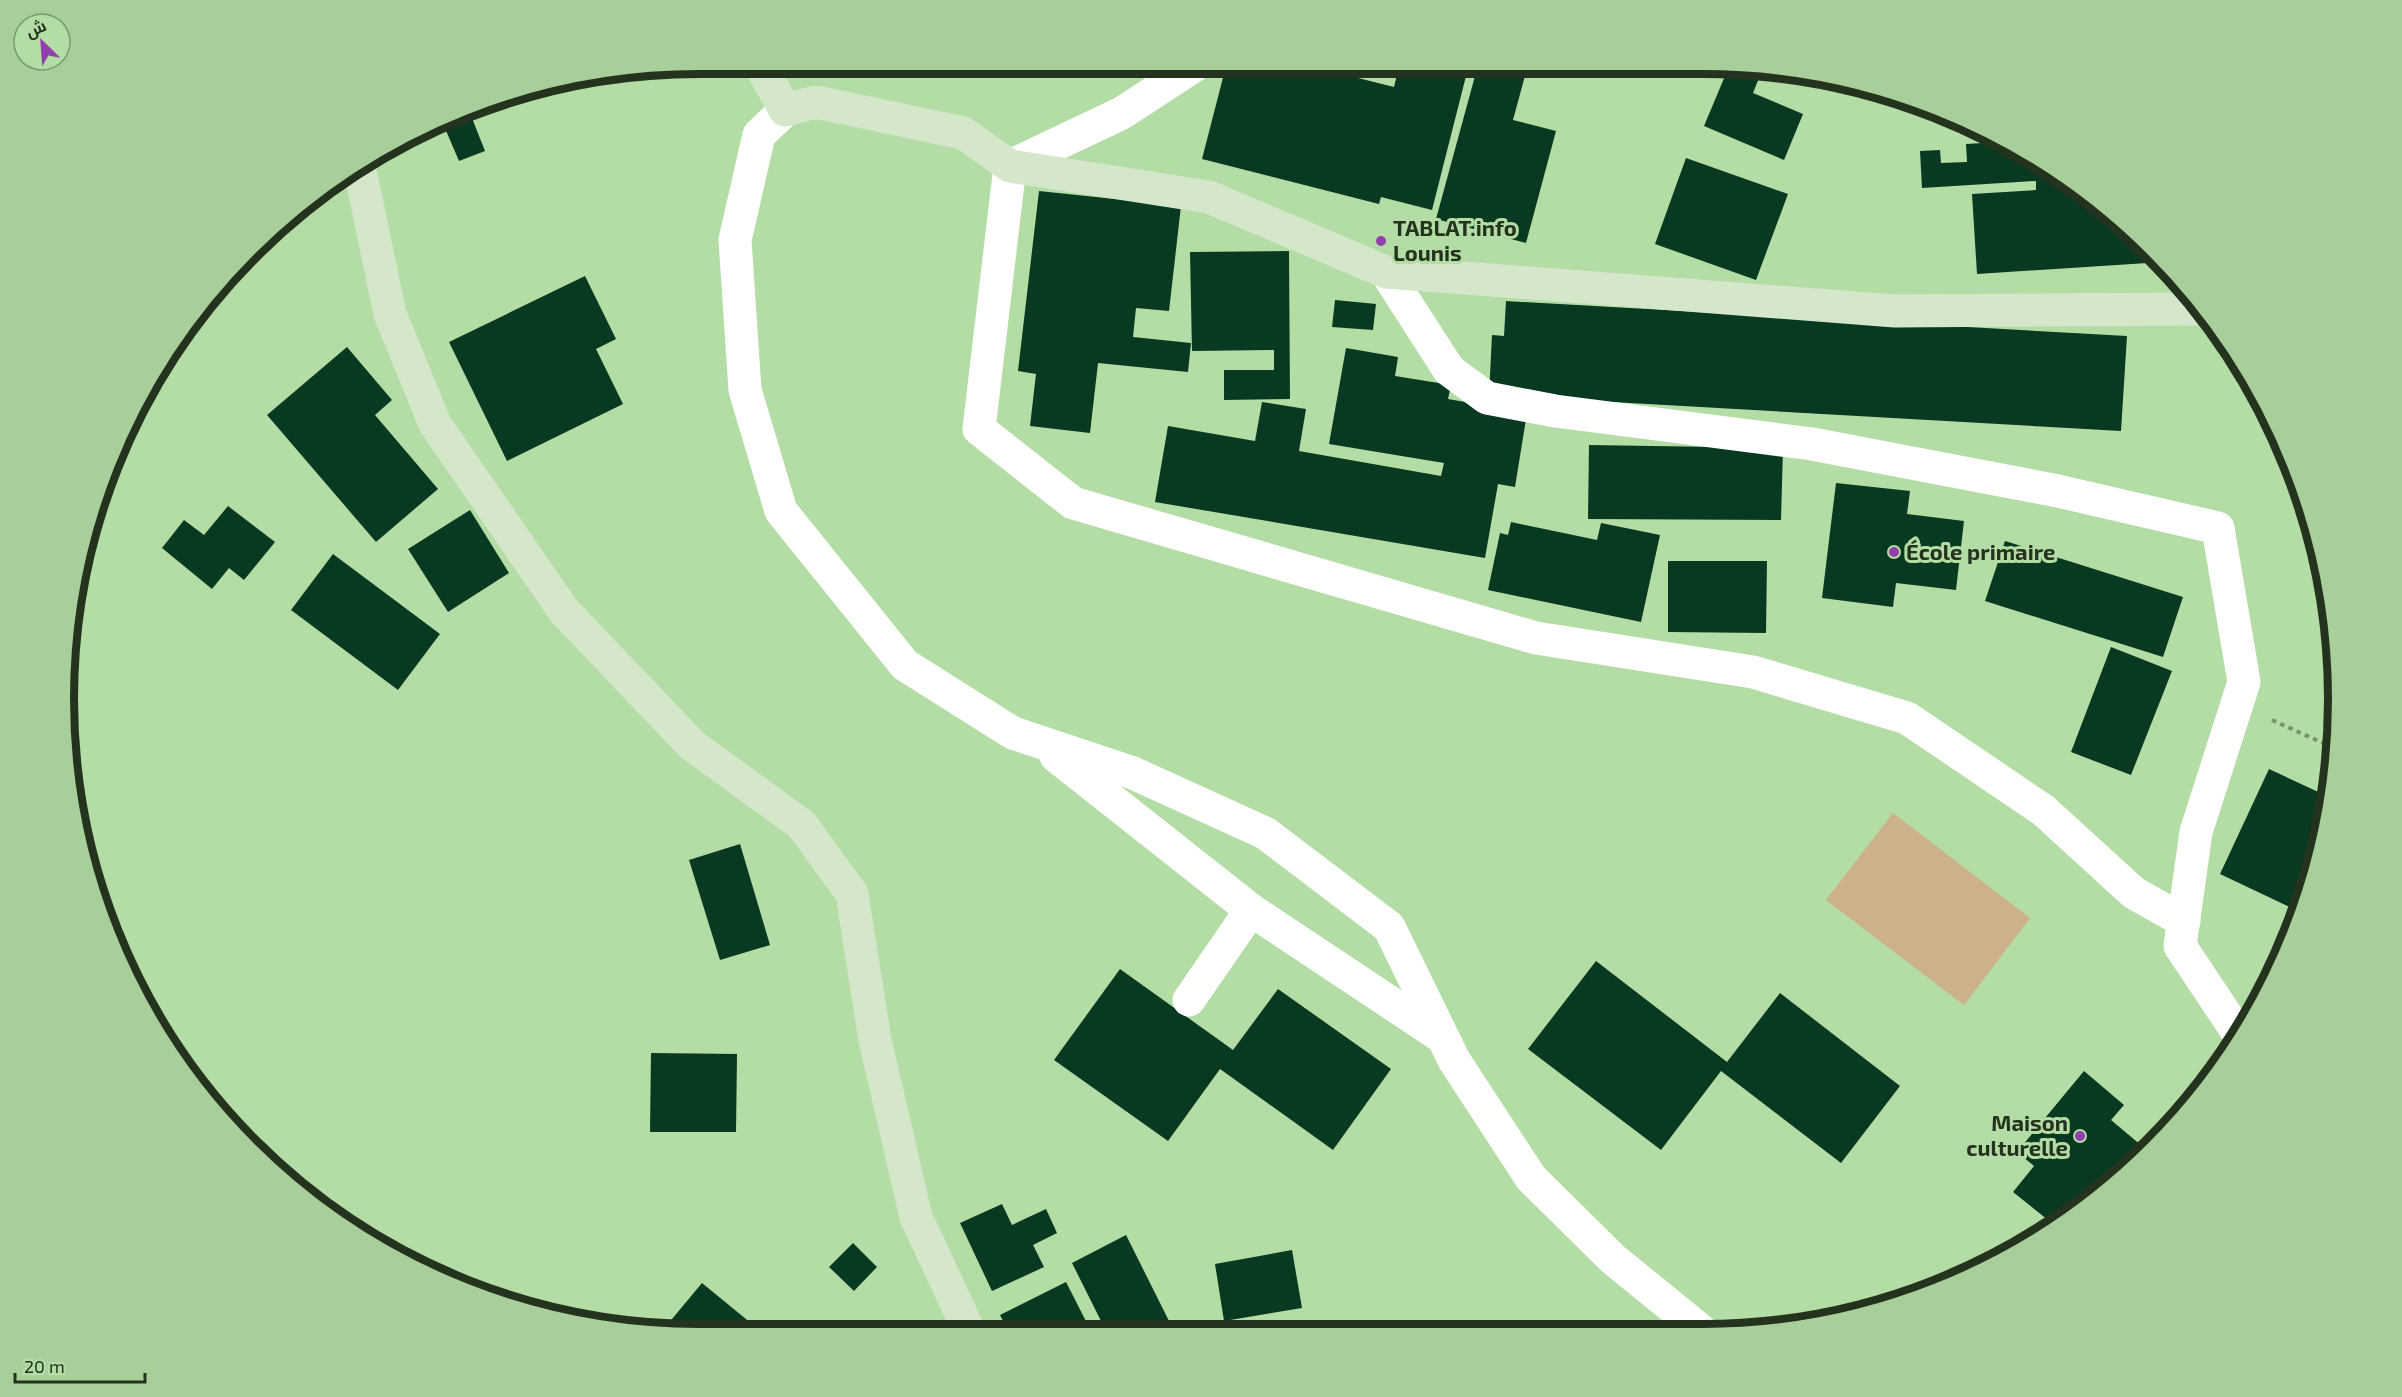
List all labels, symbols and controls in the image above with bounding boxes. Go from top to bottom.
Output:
north arrow [12,12,72,72]
text: ش [22,15,49,42]
place label: TABLAT.info Lounis [1393,214,1517,265]
marker: TABLAT.info Lounis [1374,234,1388,248]
place label: École primaire [1906,538,2055,564]
marker: École primaire [1887,545,1901,559]
place label: Maison culturelle [1966,1109,2068,1160]
marker: Maison culturelle [2073,1129,2087,1143]
scale bar [15,1346,146,1384]
text: 20 m [24,1355,65,1377]

